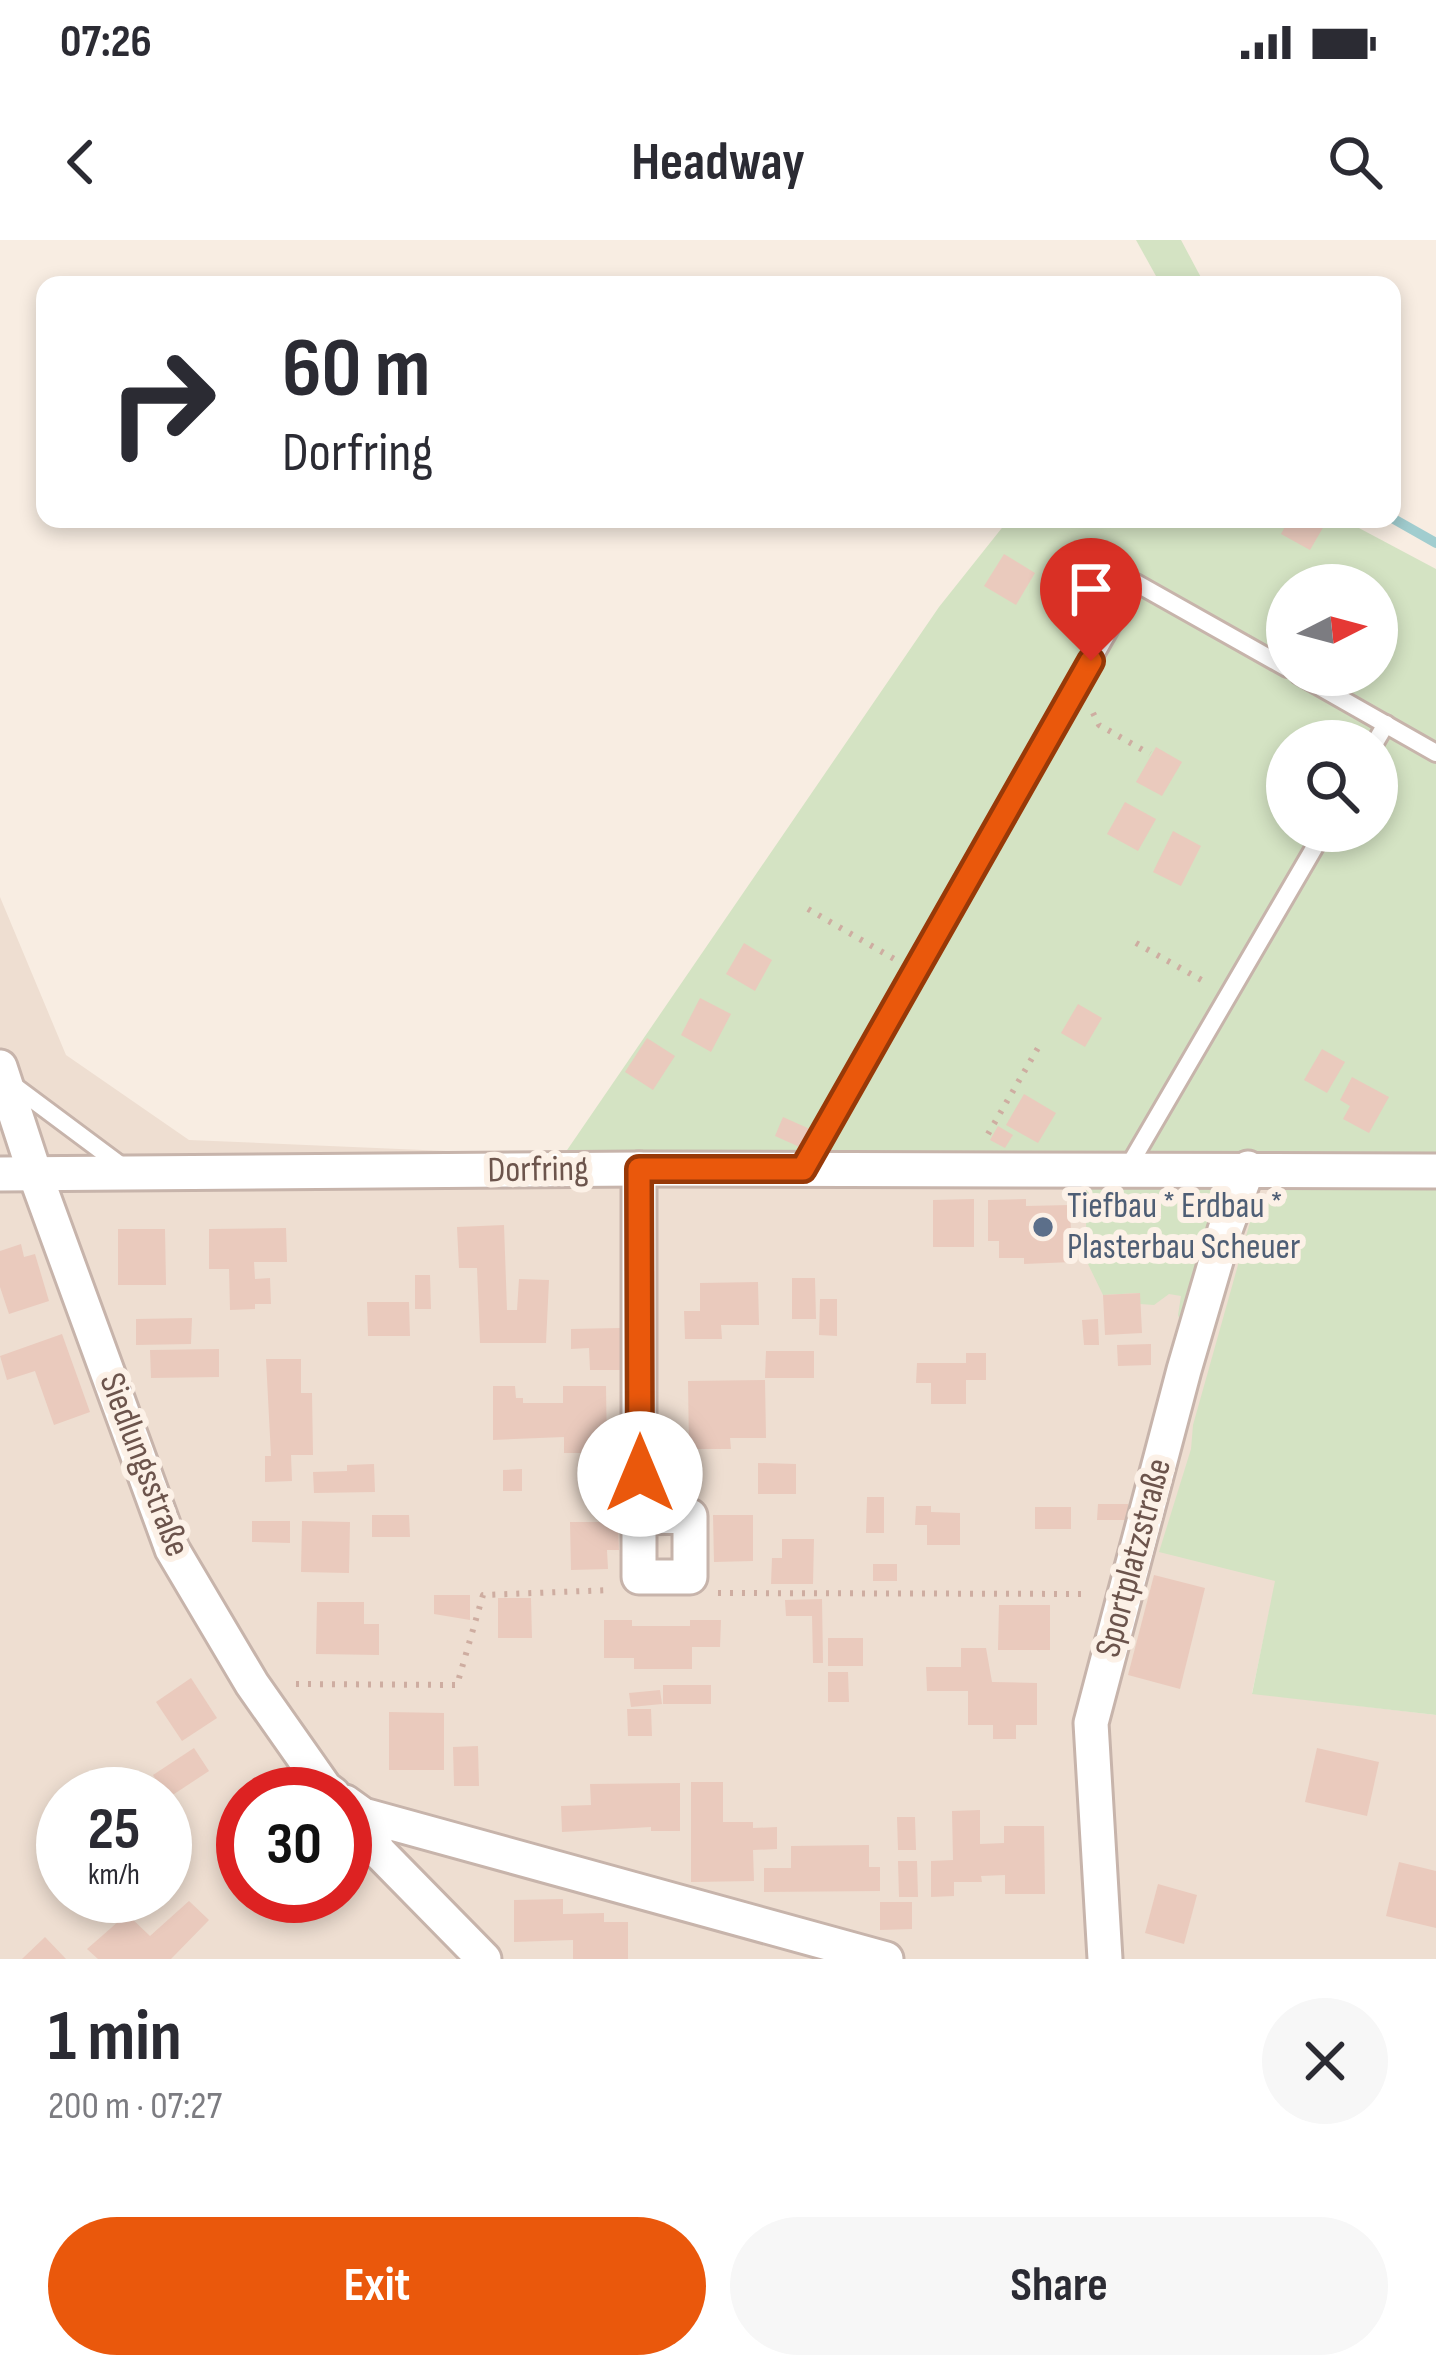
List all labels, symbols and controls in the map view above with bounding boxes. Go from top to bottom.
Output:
text: 07:26 [60,15,152,70]
icon: back [48,129,114,195]
icon: search [1322,129,1388,195]
text: Headway [631,130,805,195]
text: 60 m [282,319,430,420]
icon: right [84,324,240,480]
text: Dorfring [282,421,433,486]
pin [1040,538,1142,661]
icon: arrive [1058,556,1124,622]
north arrow [1266,564,1398,696]
map controls [1266,564,1398,852]
button: search [1266,720,1398,852]
street label: Dorfring [487,1148,589,1192]
place label: Tiefbau * Erdbau * Plasterbau Scheuer [1067,1185,1300,1269]
marker: Tiefbau * Erdbau * Plasterbau Scheuer [1030,1214,1056,1240]
street label: Siedlungsstraße [89,1367,199,1563]
position arrow [577,1411,703,1537]
street label: Sportplatzstraße [1087,1454,1181,1662]
speed limit sign: 30 [216,1767,372,1923]
text: 25 [88,1794,140,1866]
text: km/h [88,1857,140,1893]
text: 1 min [48,1994,182,2081]
button: close [1262,1998,1388,2124]
text: 200 m · 07:27 [48,2083,222,2130]
button: Exit [48,2217,706,2355]
button: Share [730,2217,1388,2355]

